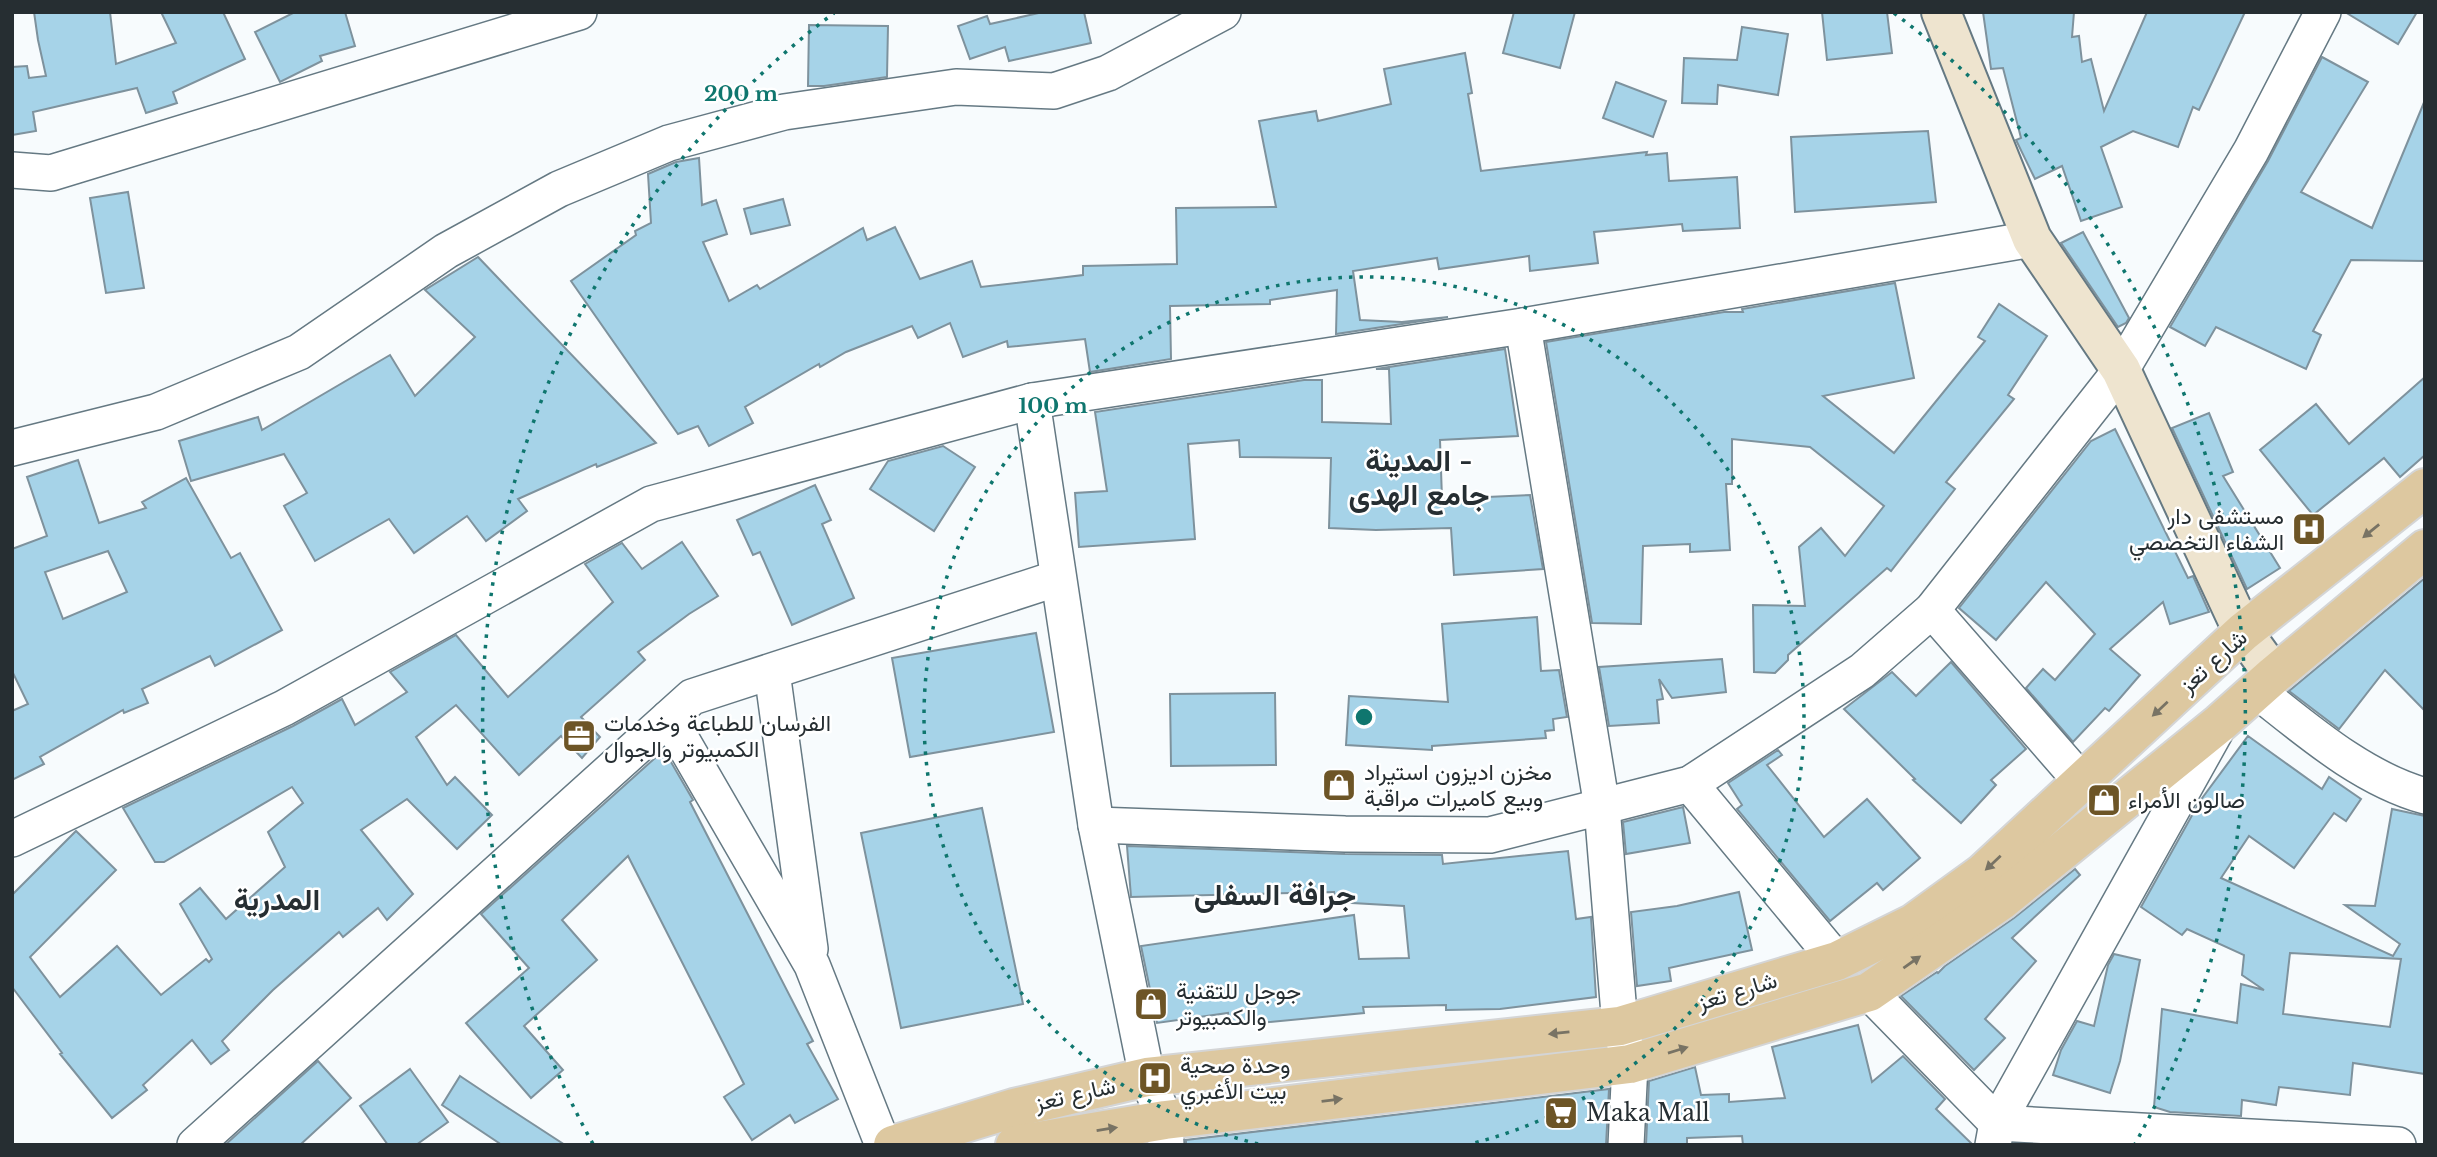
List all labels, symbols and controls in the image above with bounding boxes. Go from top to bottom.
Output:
text: 200 m [704,81,778,107]
text: 100 m [1018,393,1088,419]
district label: المدينة - جامع الهدى [1349,442,1489,515]
place label: مستشفى دار الشفاء التخصصي [2129,502,2284,561]
hospital icon: مستشفى دار الشفاء التخصصي [2290,510,2328,548]
one-way arrow [2363,523,2381,538]
street label: شارع تعز [2172,623,2254,701]
one-way arrow [2152,701,2169,717]
centre of rings [1352,705,1376,729]
place label: الفرسان للطباعة وخدمات الكمبيوتر والجوال [604,709,831,764]
office icon: الفرسان للطباعة وخدمات الكمبيوتر والجوال [560,717,598,755]
place label: مخزن اديزون استيراد وبيع كاميرات مراقبة [1364,758,1552,814]
shop icon: مخزن اديزون استيراد وبيع كاميرات مراقبة [1320,766,1358,804]
shop icon: صالون الأمراء [2085,781,2123,819]
place label: صالون الأمراء [2128,786,2245,815]
one-way arrow [1985,855,2002,871]
district label: جرافة السفلى [1194,876,1356,913]
district label: المدرية [234,881,320,918]
one-way arrow [1903,955,1921,969]
street label: شارع تعز [1693,966,1781,1019]
place label: جوجل للتقنية والكمبيوتر [1175,977,1301,1032]
shop icon: جوجل للتقنية والكمبيوتر [1132,985,1170,1023]
one-way arrow [1548,1027,1570,1038]
one-way arrow [1668,1044,1689,1054]
place label: وحدة صحية بيت الأغبري [1180,1051,1290,1110]
hospital icon: وحدة صحية بيت الأغبري [1136,1059,1174,1097]
street label: شارع تعز [1031,1071,1119,1119]
one-way arrow [1321,1094,1343,1105]
supermarket icon: Maka Mall [1542,1094,1580,1132]
place label: Maka Mall [1586,1099,1710,1127]
one-way arrow [1096,1123,1118,1134]

